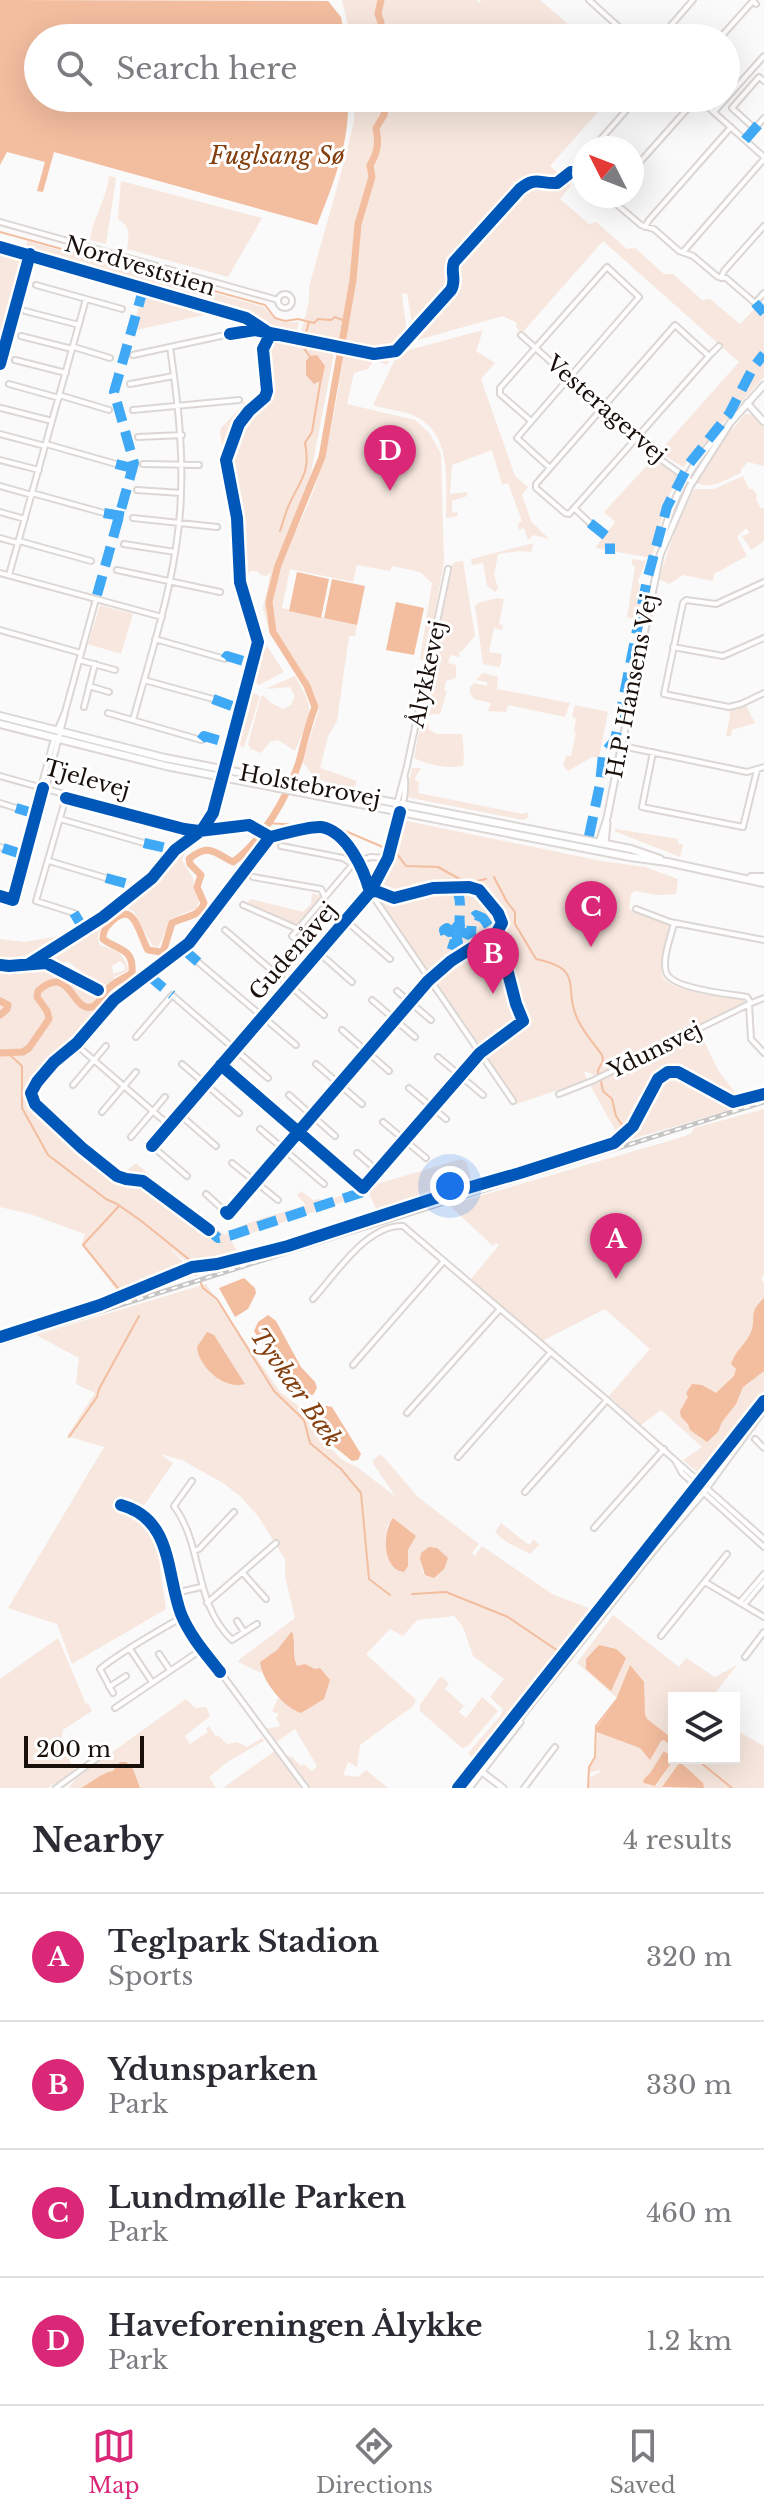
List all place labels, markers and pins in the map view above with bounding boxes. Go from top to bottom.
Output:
pin: D [364,425,416,491]
pin: C [565,881,617,947]
pin: B [467,928,519,994]
pin: A [590,1213,642,1279]

